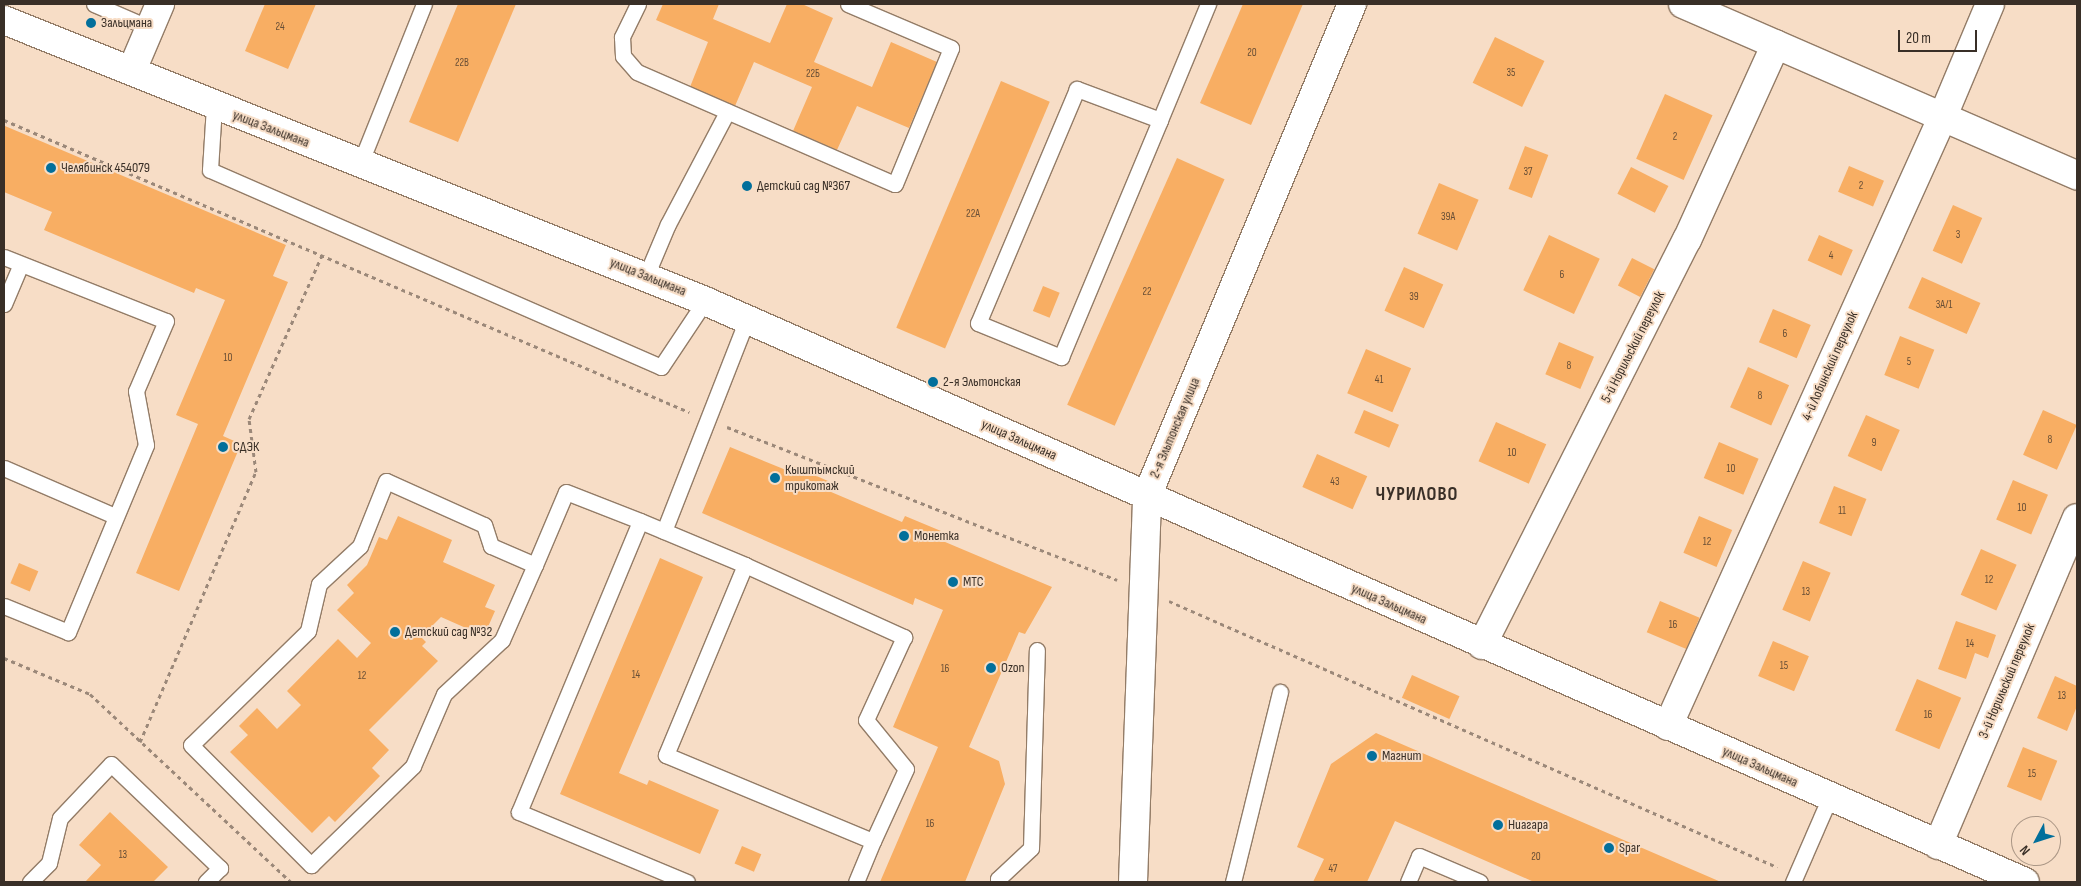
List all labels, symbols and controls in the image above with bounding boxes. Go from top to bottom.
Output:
place label: Зальцмана [101,15,152,31]
marker: Зальцмана [85,17,97,29]
house number: 24 [275,20,285,34]
scale bar [1901,20,1980,52]
text: 20 m [1906,29,1931,48]
house number: 20 [1247,46,1257,60]
house number: 22В [455,56,469,70]
house number: 35 [1506,66,1516,80]
house number: 22Б [806,67,820,81]
street label: улица Зальцмана [230,107,312,151]
house number: 2 [1673,130,1677,144]
place label: Челябинск 454079 [61,160,150,176]
marker: Челябинск 454079 [45,162,57,174]
house number: 37 [1523,165,1533,179]
place label: Детский сад №367 [757,178,850,194]
house number: 2 [1859,179,1863,193]
marker: Детский сад №367 [741,180,753,192]
house number: 22А [966,207,980,221]
house number: 39А [1441,210,1455,224]
house number: 3 [1956,228,1960,242]
house number: 4 [1829,249,1833,263]
street label: улица Зальцмана [607,254,689,300]
house number: 6 [1560,268,1564,282]
house number: 22 [1142,285,1152,299]
street label: 5-й Норильский переулок [1598,288,1668,406]
house number: 39 [1409,290,1419,304]
house number: 3А/1 [1936,298,1952,312]
street label: 4-й Лобинский переулок [1798,309,1862,423]
house number: 6 [1783,327,1787,341]
house number: 10 [224,351,232,365]
house number: 5 [1907,355,1911,369]
house number: 8 [1567,359,1571,373]
house number: 41 [1375,373,1383,387]
place label: 2-я Эльтонская [943,374,1021,390]
street label: 2-я Эльтонская улица [1146,375,1204,481]
marker: 2-я Эльтонская [927,376,939,388]
house number: 8 [1758,389,1762,403]
street label: улица Зальцмана [979,416,1059,464]
house number: 8 [2048,433,2052,447]
house number: 9 [1872,436,1876,450]
place label: СДЭК [233,439,259,455]
marker: СДЭК [217,441,229,453]
house number: 10 [1508,446,1516,460]
place label: Кыштымский трикотаж [785,462,855,494]
house number: 10 [1727,462,1735,476]
marker: Кыштымский трикотаж [769,472,781,484]
house number: 43 [1330,475,1340,489]
district label: ЧУРИЛОВО [1375,484,1459,506]
house number: 10 [2018,501,2026,515]
house number: 11 [1838,504,1846,518]
place label: Монетка [914,528,959,544]
marker: Монетка [898,530,910,542]
house number: 12 [1703,535,1711,549]
house number: 12 [1985,573,1993,587]
place label: МТС [963,574,984,590]
marker: МТС [947,576,959,588]
street label: улица Зальцмана [1349,580,1429,628]
house number: 13 [1802,585,1810,599]
house number: 16 [1669,618,1677,632]
street label: 3-й Норильский переулок [1975,621,2039,741]
place label: Детский сад №32 [405,624,492,640]
marker: Детский сад №32 [389,626,401,638]
house number: 14 [1966,637,1974,651]
house number: 15 [1780,659,1788,673]
place label: Ozon [1001,660,1025,676]
house number: 16 [941,662,949,676]
marker: Ozon [985,662,997,674]
house number: 14 [632,668,640,682]
house number: 12 [358,669,366,683]
house number: 13 [2058,689,2066,703]
house number: 16 [1924,708,1932,722]
street label: улица Зальцмана [1720,743,1800,791]
place label: Магнит [1382,748,1422,764]
marker: Магнит [1366,750,1378,762]
house number: 15 [2028,767,2036,781]
north arrow [2011,816,2061,866]
house number: 16 [926,817,934,831]
place label: Ниагара [1508,817,1548,833]
marker: Ниагара [1492,819,1504,831]
place label: Spar [1619,840,1640,856]
marker: Spar [1603,842,1615,854]
text: N [2016,842,2034,859]
house number: 13 [119,848,127,862]
house number: 20 [1531,850,1541,864]
house number: 47 [1329,862,1337,876]

